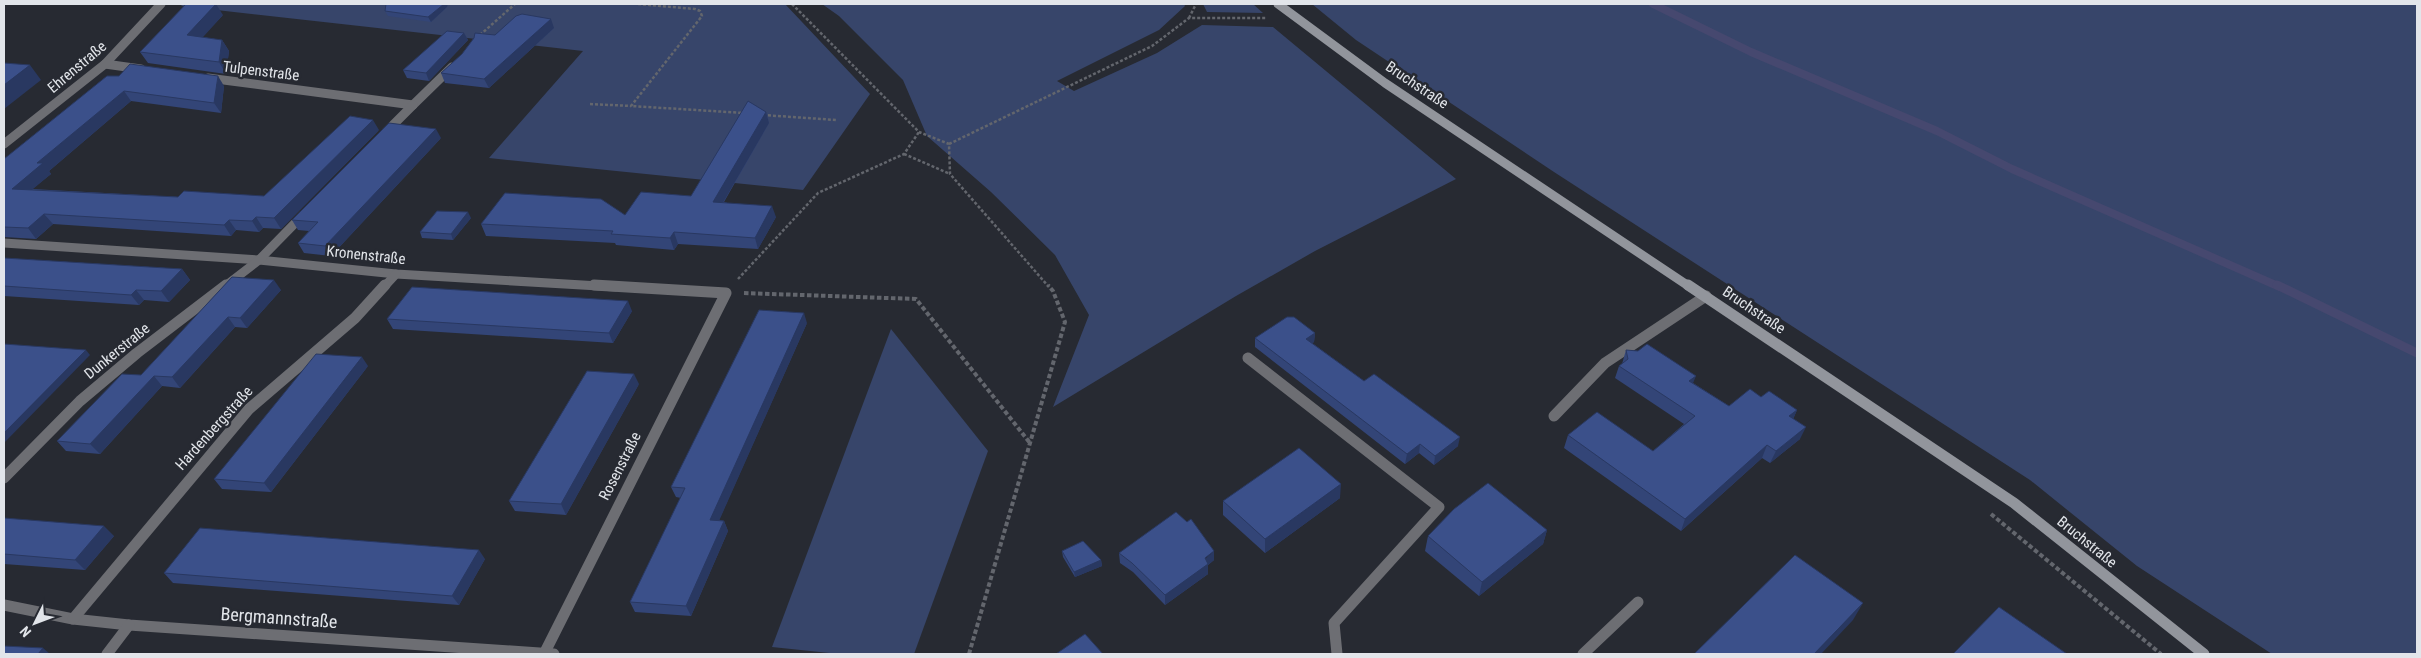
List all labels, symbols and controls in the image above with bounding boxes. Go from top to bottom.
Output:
street label: Ehrenstraße [44,37,110,97]
street label: Tulpenstraße [222,57,300,85]
street label: Bruchstraße [1382,57,1452,113]
street label: Kronenstraße [326,242,406,268]
street label: Bruchstraße [1719,282,1789,338]
street label: Dunkerstraße [81,319,153,383]
street label: Hardenbergstraße [172,382,256,474]
street label: Rosenstraße [595,429,645,503]
street label: Bruchstraße [2053,512,2121,572]
north arrow [10,598,60,648]
street label: Bergmannstraße [220,603,338,632]
text: N [17,623,34,640]

